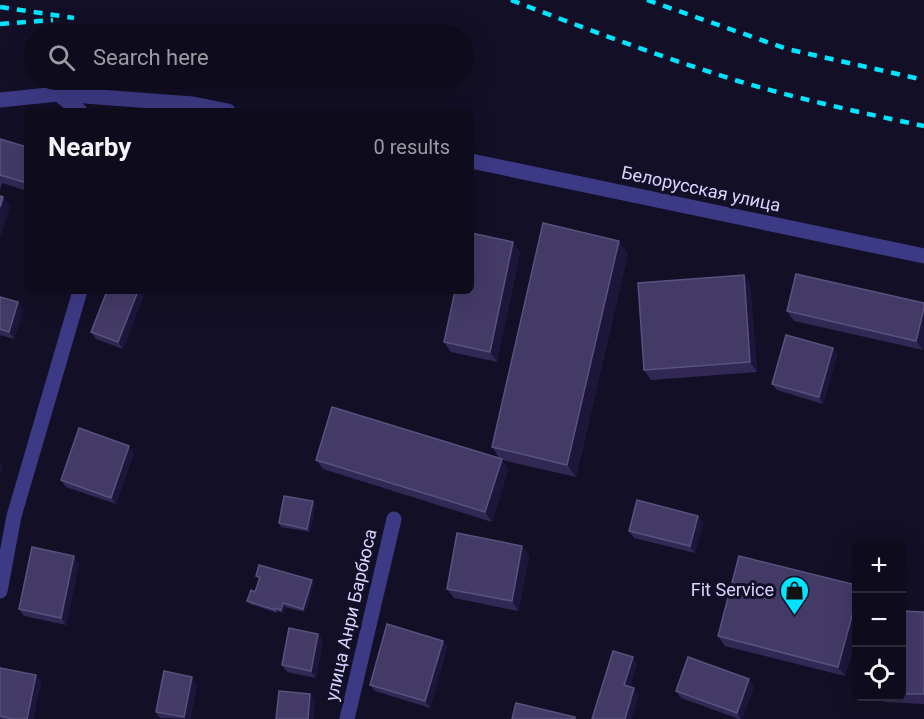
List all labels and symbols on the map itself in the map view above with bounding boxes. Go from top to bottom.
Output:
street label: Белорусская улица [620,161,783,216]
street label: улица Анри Барбюса [320,527,381,703]
shop icon: Fit Service [779,574,811,616]
place label: Fit Service [691,579,774,600]

